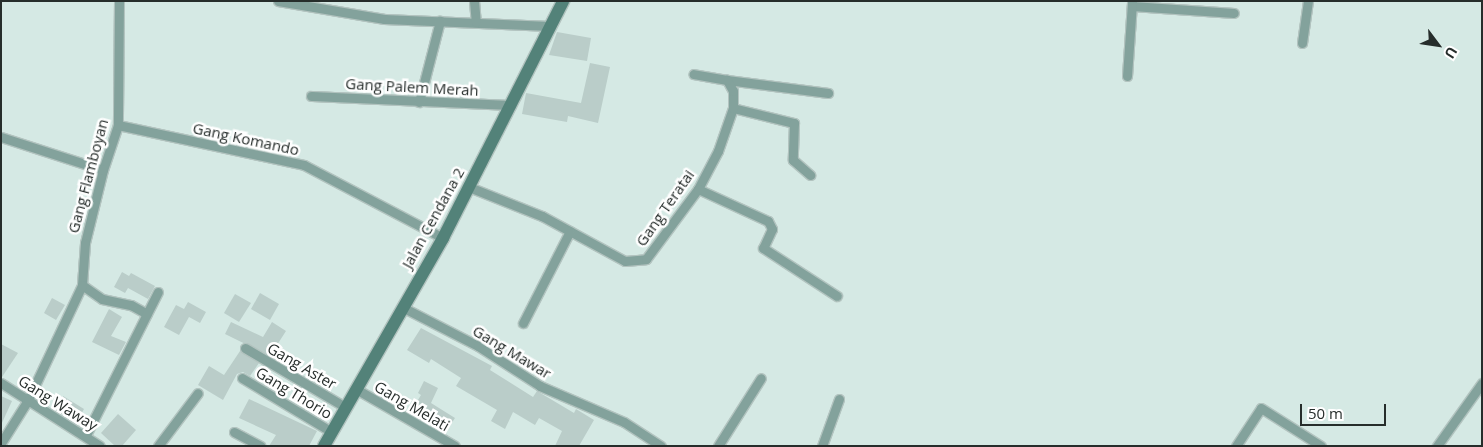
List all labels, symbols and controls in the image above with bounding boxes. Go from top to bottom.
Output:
north arrow [1413,20,1463,70]
text: U [1440,44,1462,62]
street label: Gang Palem Merah [345,75,479,99]
street label: Gang Flamboyan [64,117,112,235]
street label: Gang Komando [191,119,301,159]
street label: Jalan Cendana 2 [398,165,468,271]
street label: Gang Teratai [632,166,698,250]
street label: Gang Mawar [469,322,555,382]
street label: Gang Aster [264,339,340,393]
street label: Gang Thorio [253,363,335,423]
street label: Gang Waway [15,371,101,435]
street label: Gang Melati [371,377,453,435]
scale bar [1303,394,1389,426]
text: 50 m [1308,403,1343,423]

